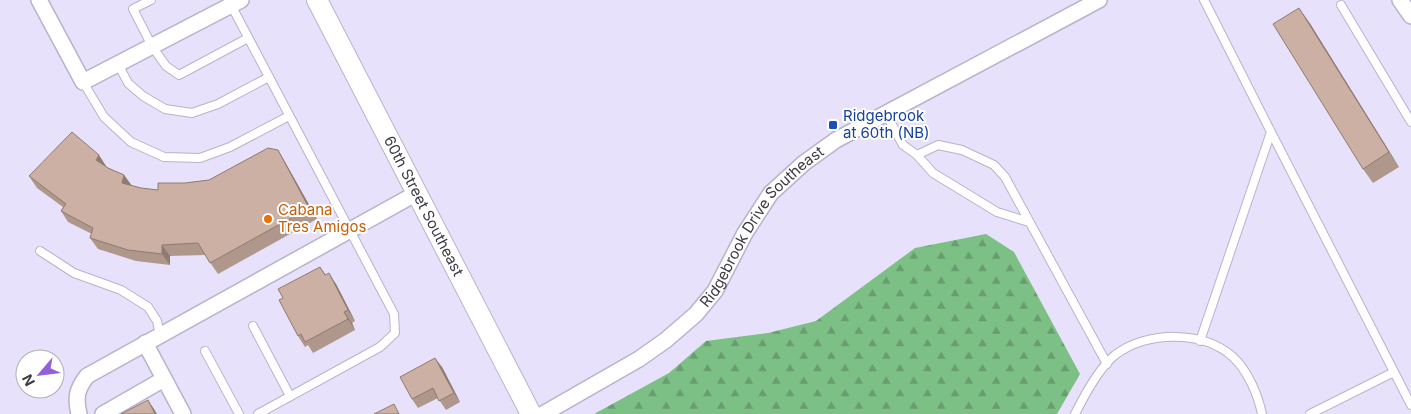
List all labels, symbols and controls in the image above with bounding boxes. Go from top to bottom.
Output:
place label: Ridgebrook at 60th (NB) [843,106,930,142]
marker: Ridgebrook at 60th (NB) [827,119,839,131]
street label: 60th Street Southeast [380,133,468,279]
street label: Ridgebrook Drive Southeast [696,142,828,311]
place label: Cabana Tres Amigos [278,200,366,236]
marker: Cabana Tres Amigos [262,213,274,225]
north arrow [15,349,65,399]
text: N [18,372,38,389]

